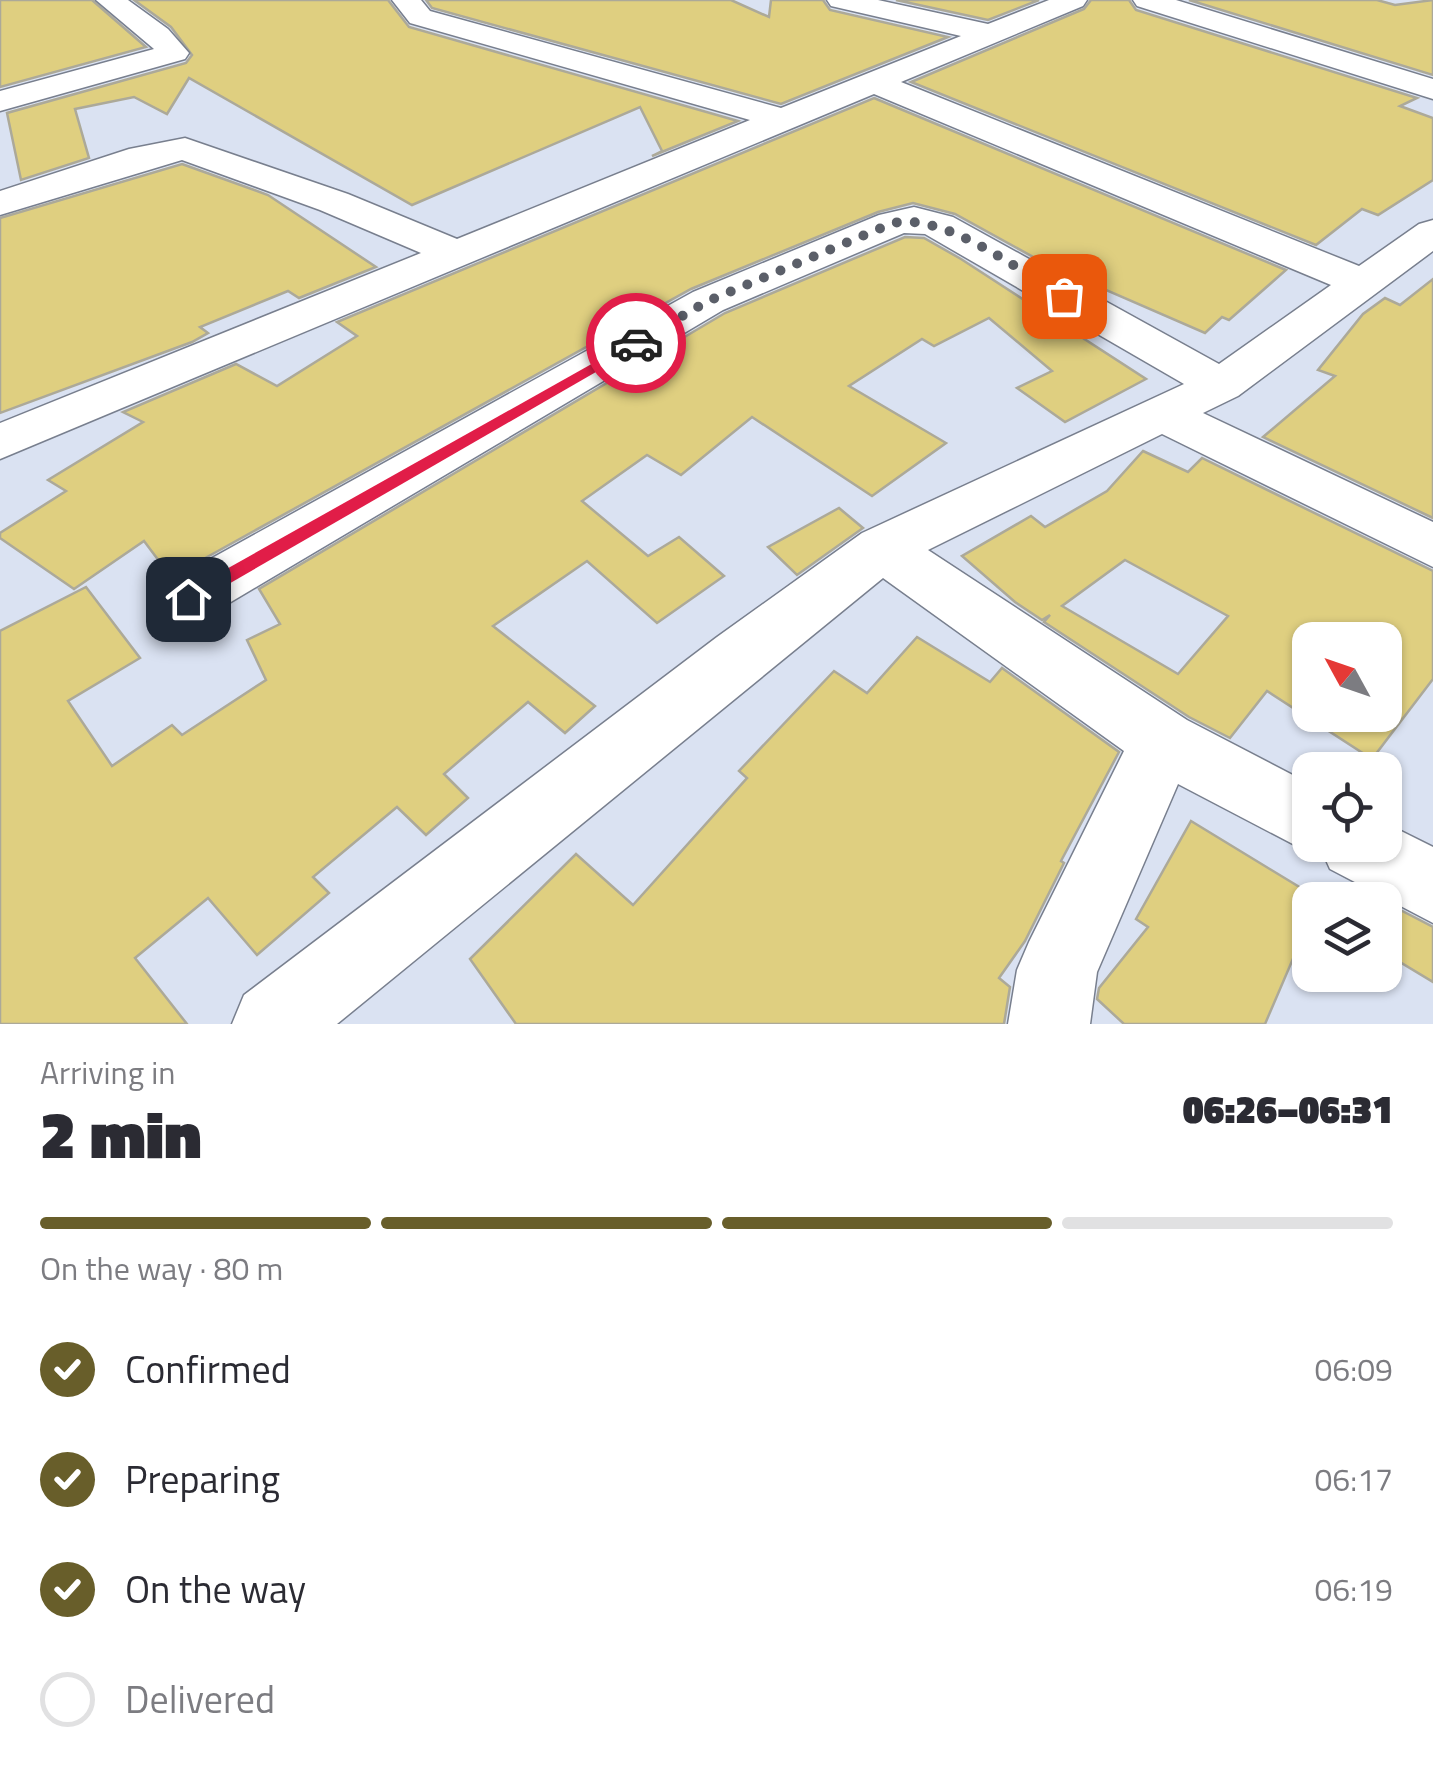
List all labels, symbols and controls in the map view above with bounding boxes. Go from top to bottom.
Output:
pin [1022,254,1107,339]
icon: bag [1037,269,1092,324]
courier [586,293,686,393]
icon: car [609,316,664,371]
pin [146,557,231,642]
icon: home [161,572,216,627]
north arrow [1292,622,1402,732]
map controls [1292,622,1402,992]
button: locate [1292,752,1402,862]
button: layers [1292,882,1402,992]
text: Arriving in [40,1048,176,1096]
text: 06:26–06:31 [1183,1080,1393,1138]
text: 2 min [40,1084,201,1183]
text: On the way · 80 m [40,1244,283,1292]
text: Confirmed [125,1340,291,1398]
icon: check [40,1342,95,1397]
text: 06:09 [1314,1345,1393,1393]
text: Preparing [125,1450,280,1508]
icon: check [40,1452,95,1507]
text: 06:17 [1314,1455,1393,1503]
text: On the way [125,1560,306,1618]
icon: check [40,1562,95,1617]
text: 06:19 [1314,1565,1393,1613]
text: Delivered [125,1670,275,1728]

